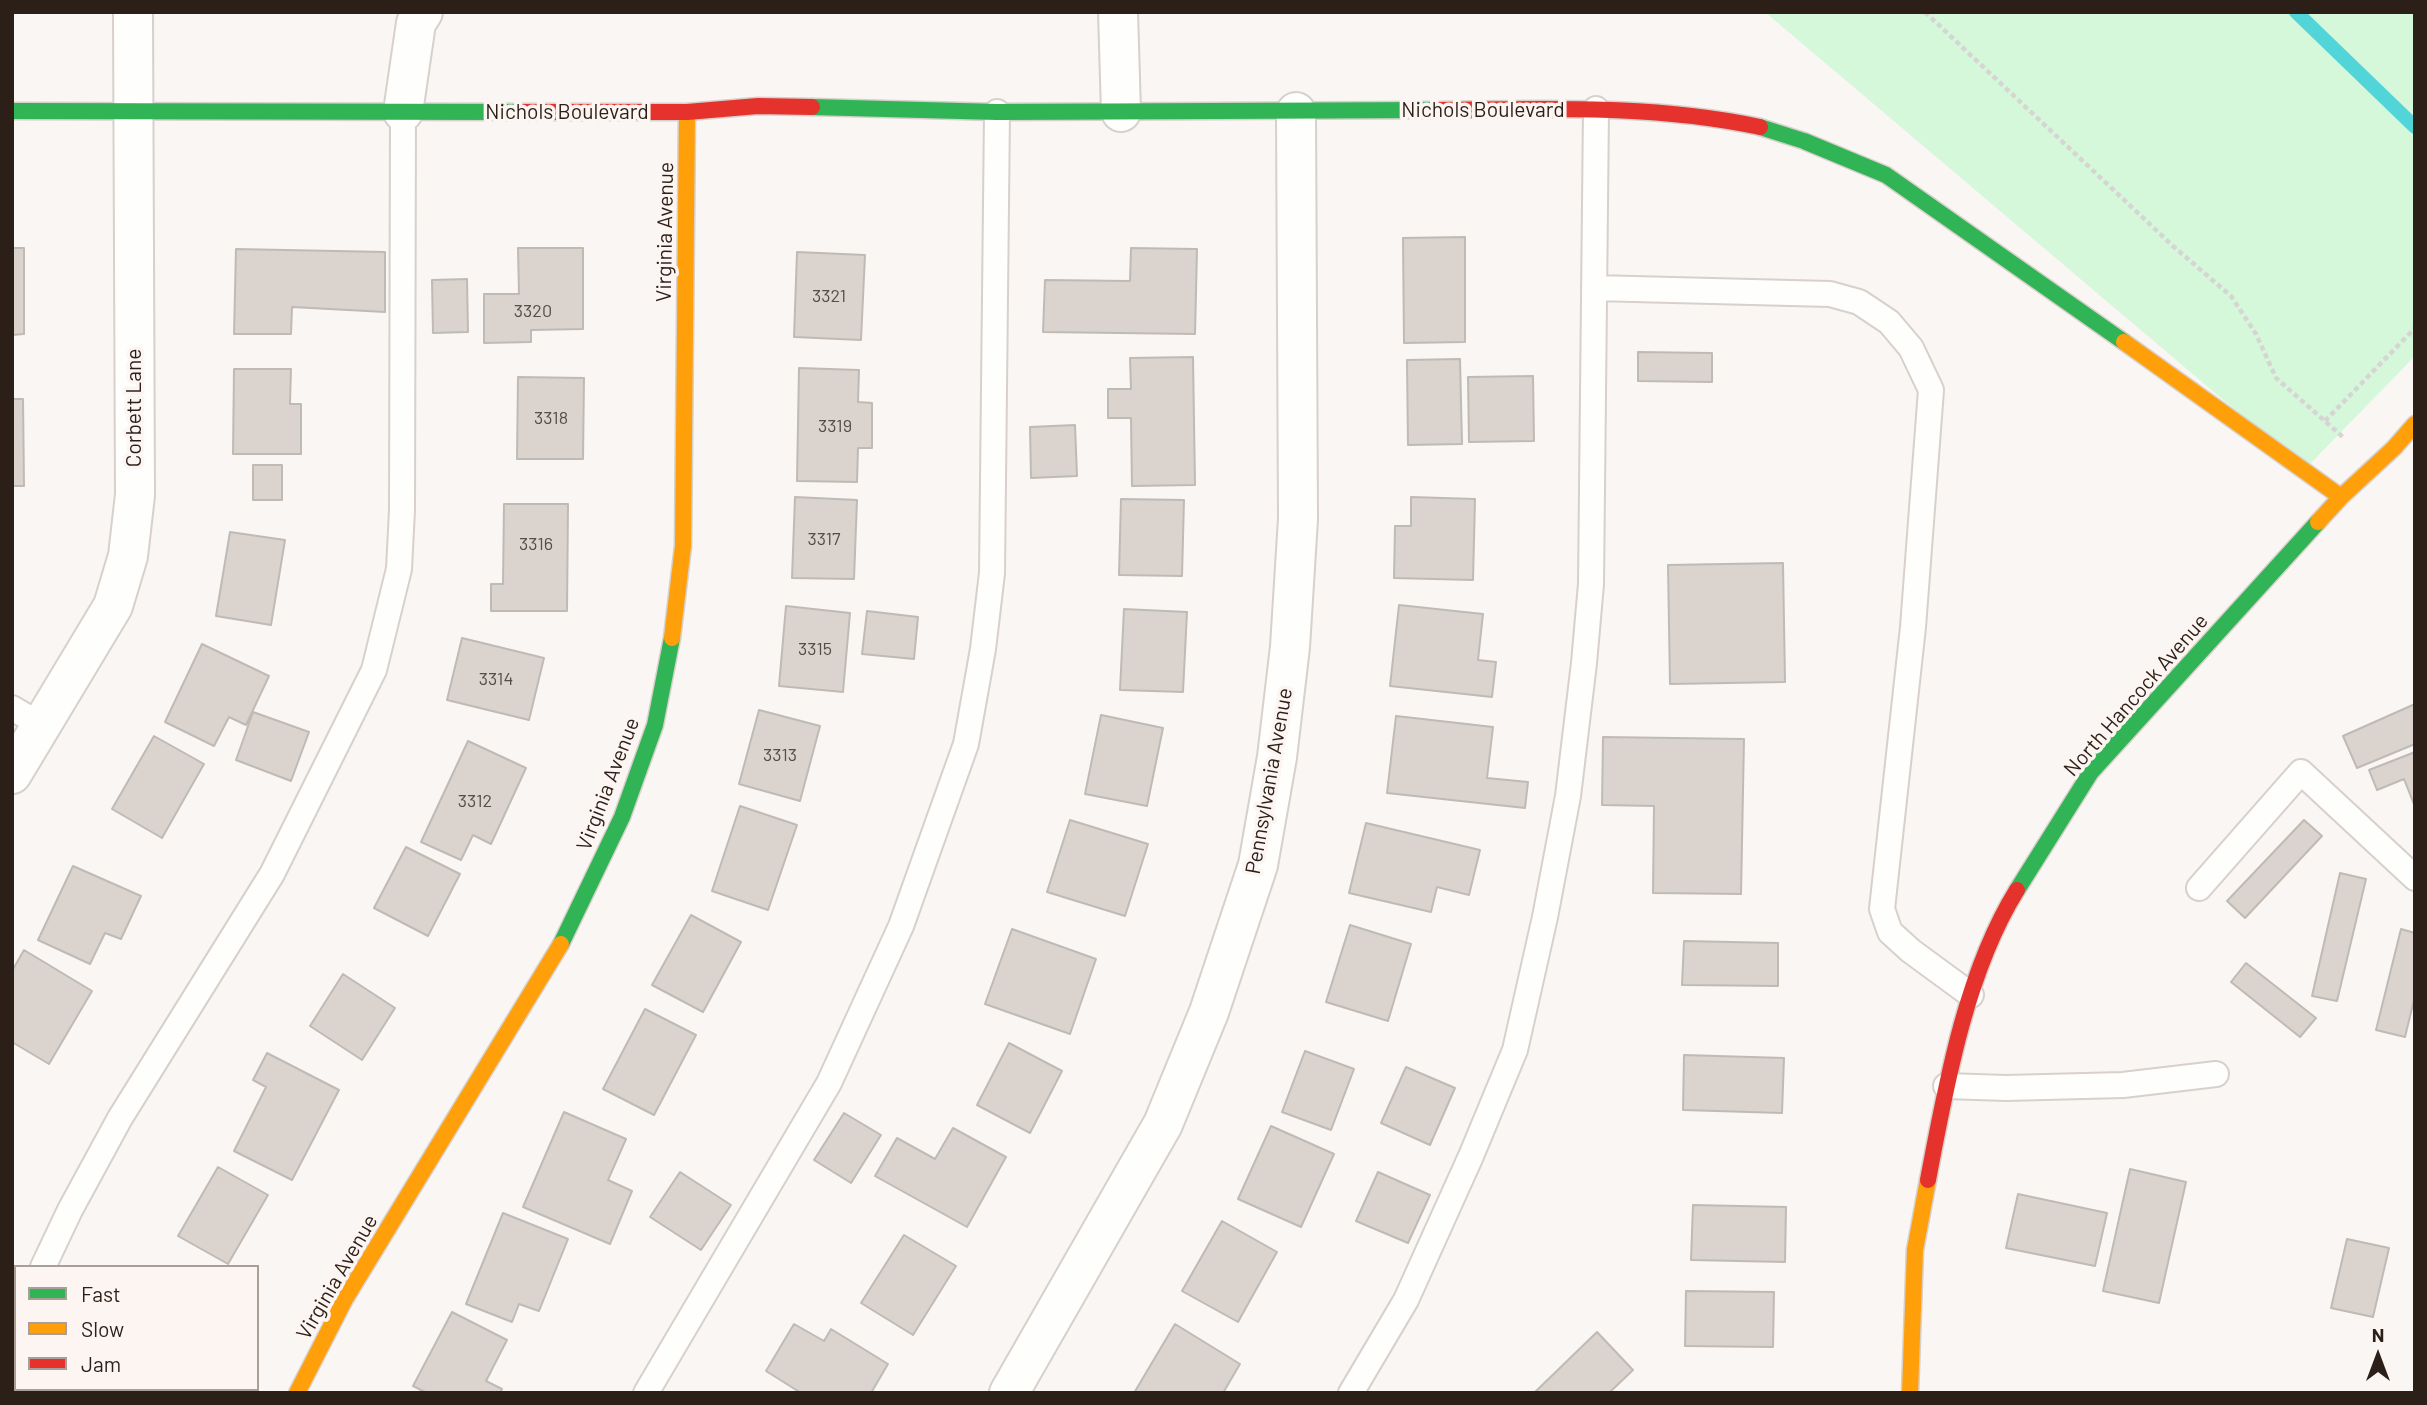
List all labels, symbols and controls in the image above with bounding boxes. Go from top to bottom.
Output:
street label: Nichols Boulevard [1401,97,1565,123]
street label: Nichols Boulevard [485,99,649,125]
street label: Virginia Avenue [651,162,679,302]
house number: 3321 [812,285,846,307]
house number: 3320 [514,300,552,322]
street label: Corbett Lane [121,349,147,467]
house number: 3318 [534,407,568,429]
house number: 3319 [818,415,852,437]
house number: 3317 [807,528,841,550]
house number: 3316 [519,533,553,555]
street label: North Hancock Avenue [2059,609,2213,781]
house number: 3315 [798,638,832,660]
house number: 3314 [479,668,513,690]
street label: Pennsylvania Avenue [1240,686,1298,876]
street label: Virginia Avenue [571,714,645,854]
house number: 3313 [763,744,797,766]
house number: 3312 [458,790,492,812]
street label: Virginia Avenue [291,1210,383,1344]
legend [14,1265,259,1391]
text: Fast [81,1281,121,1306]
text: Slow [81,1316,124,1341]
north arrow [2343,1321,2413,1391]
text: N [2372,1323,2384,1346]
text: Jam [81,1351,121,1376]

